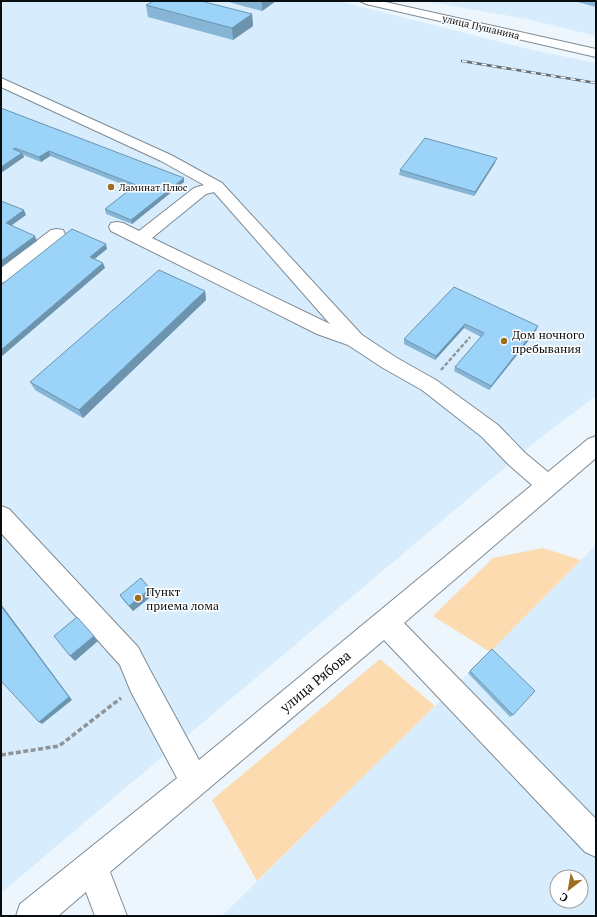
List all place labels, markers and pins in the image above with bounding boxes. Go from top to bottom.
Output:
place label: Ламинат Плюс [118,181,188,194]
marker: Ламинат Плюс [106,182,116,192]
place label: Дом ночного пребывания [512,327,585,356]
marker: Дом ночного пребывания [499,336,509,346]
place label: Пункт приема лома [146,584,219,613]
marker: Пункт приема лома [133,593,143,603]

